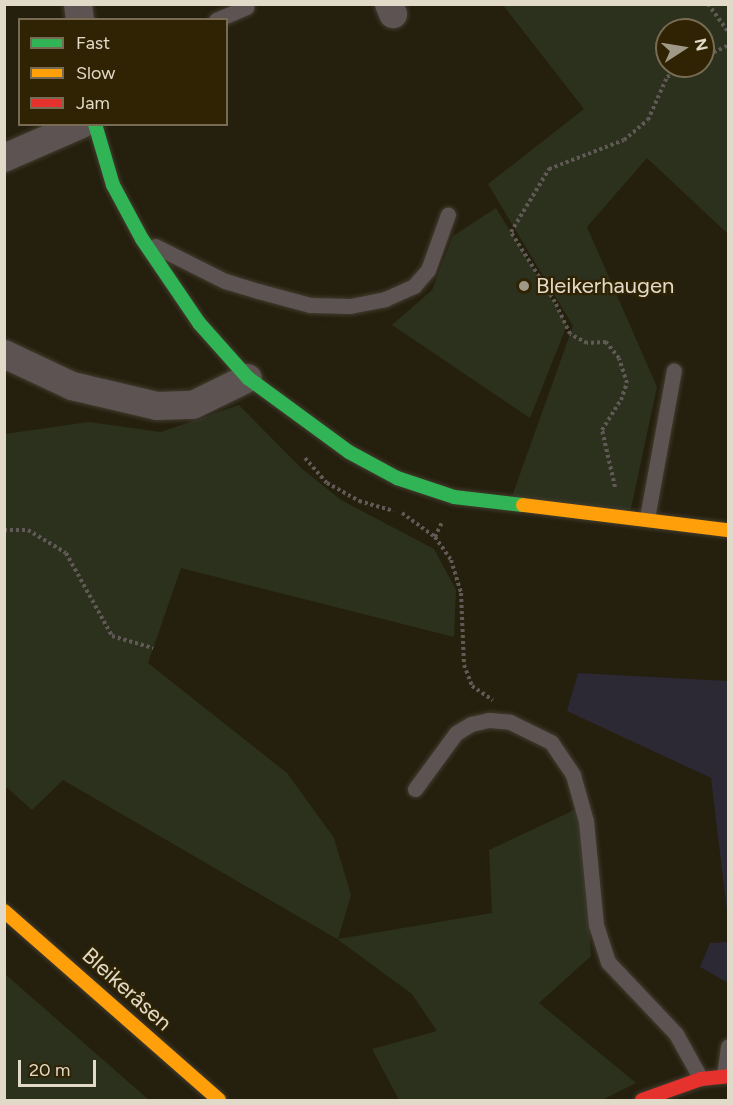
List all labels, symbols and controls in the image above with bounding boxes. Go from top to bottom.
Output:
legend [18,18,228,126]
north arrow [655,18,715,78]
text: Fast [76,32,110,54]
text: N [691,37,712,53]
text: Slow [76,62,115,84]
text: Jam [76,92,110,114]
place label: Bleikerhaugen [536,273,674,299]
marker: Bleikerhaugen [517,279,531,293]
street label: Bleikeråsen [77,942,177,1036]
scale bar [21,1048,99,1086]
text: 20 m [29,1059,70,1081]

